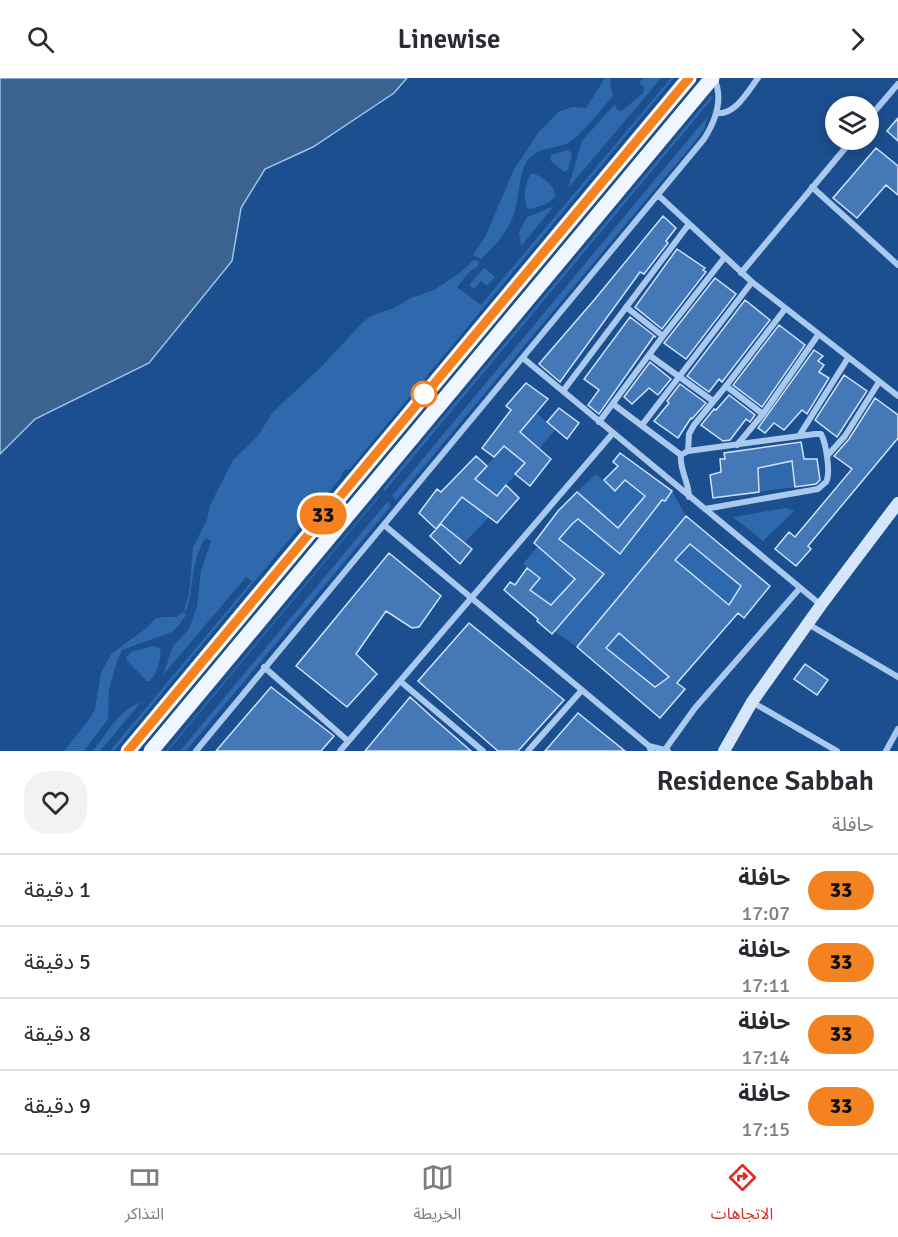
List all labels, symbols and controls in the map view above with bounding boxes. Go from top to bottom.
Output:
icon: search [24,23,57,56]
text: Linewise [398,23,500,56]
icon: forward [841,23,874,56]
map controls [825,96,879,150]
button: layers [825,96,879,150]
unlabelled marker [411,381,437,407]
line badge: 33 [296,496,350,534]
text: 33 [312,502,334,528]
text: Residence Sabbah [656,764,874,798]
button: heart [24,771,87,834]
text: حافلة [832,812,874,837]
text: حافلة [738,864,790,891]
text: 1 دقيقة [24,876,91,903]
text: 33 [830,877,852,903]
text: 17:07 [741,901,790,926]
text: حافلة [738,936,790,963]
text: 5 دقيقة [24,948,91,975]
text: 33 [830,949,852,975]
text: 17:11 [741,973,790,998]
text: حافلة [738,1008,790,1035]
text: 8 دقيقة [24,1020,91,1047]
text: 33 [830,1021,852,1047]
text: 17:14 [741,1045,790,1070]
text: حافلة [738,1080,790,1107]
text: 9 دقيقة [24,1092,91,1119]
text: 33 [830,1093,852,1119]
text: 17:15 [741,1117,790,1142]
tab: التذاكر [125,1161,164,1231]
tab: الخريطة [413,1161,461,1231]
tab: الاتجاهات [711,1161,773,1231]

